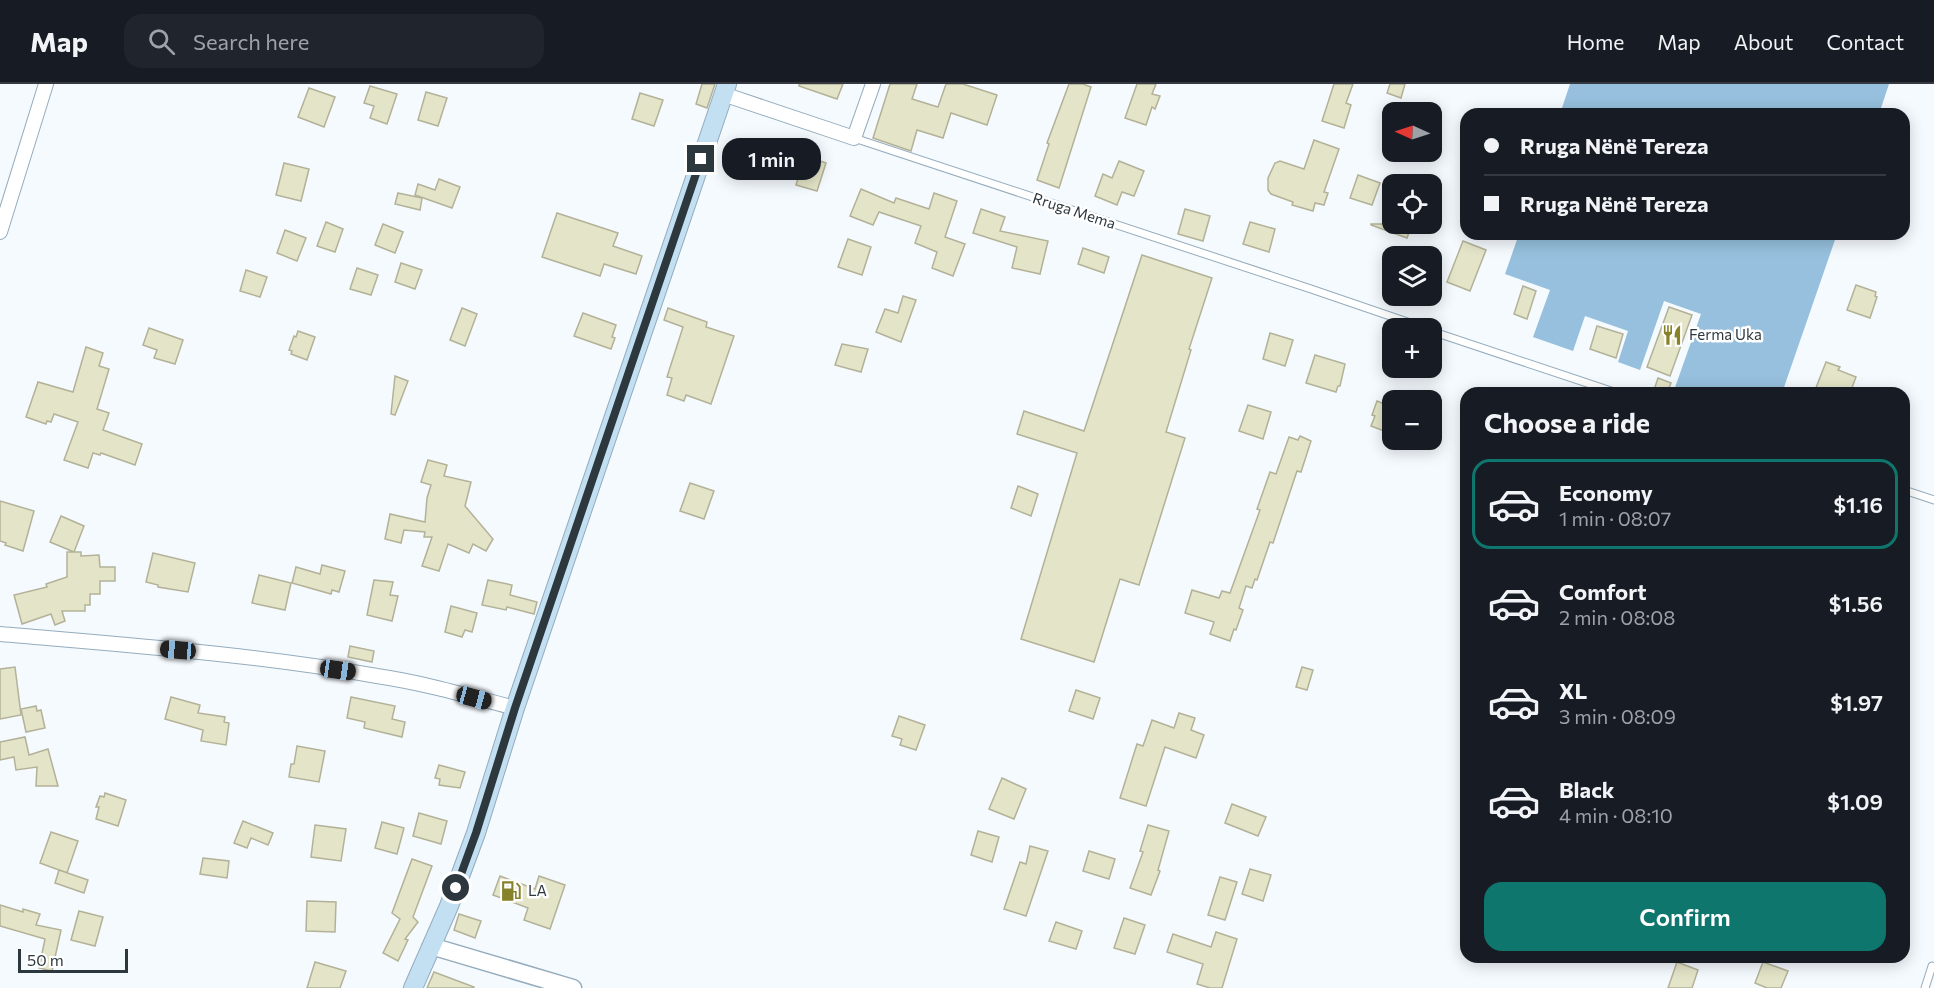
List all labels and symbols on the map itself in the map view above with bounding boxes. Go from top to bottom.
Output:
north arrow [1382,102,1442,162]
callout: 1 min [722,138,821,180]
route end [687,145,714,172]
street label: Rruga Mema [1030,188,1118,232]
restaurant icon: Ferma Uka [1660,323,1684,347]
place label: Ferma Uka [1689,325,1762,343]
car [159,639,197,661]
car [319,659,357,681]
car [454,685,494,711]
route start [442,874,469,901]
fuel station icon: LA [499,879,523,903]
place label: LA [528,881,547,899]
scale bar [18,946,128,974]

